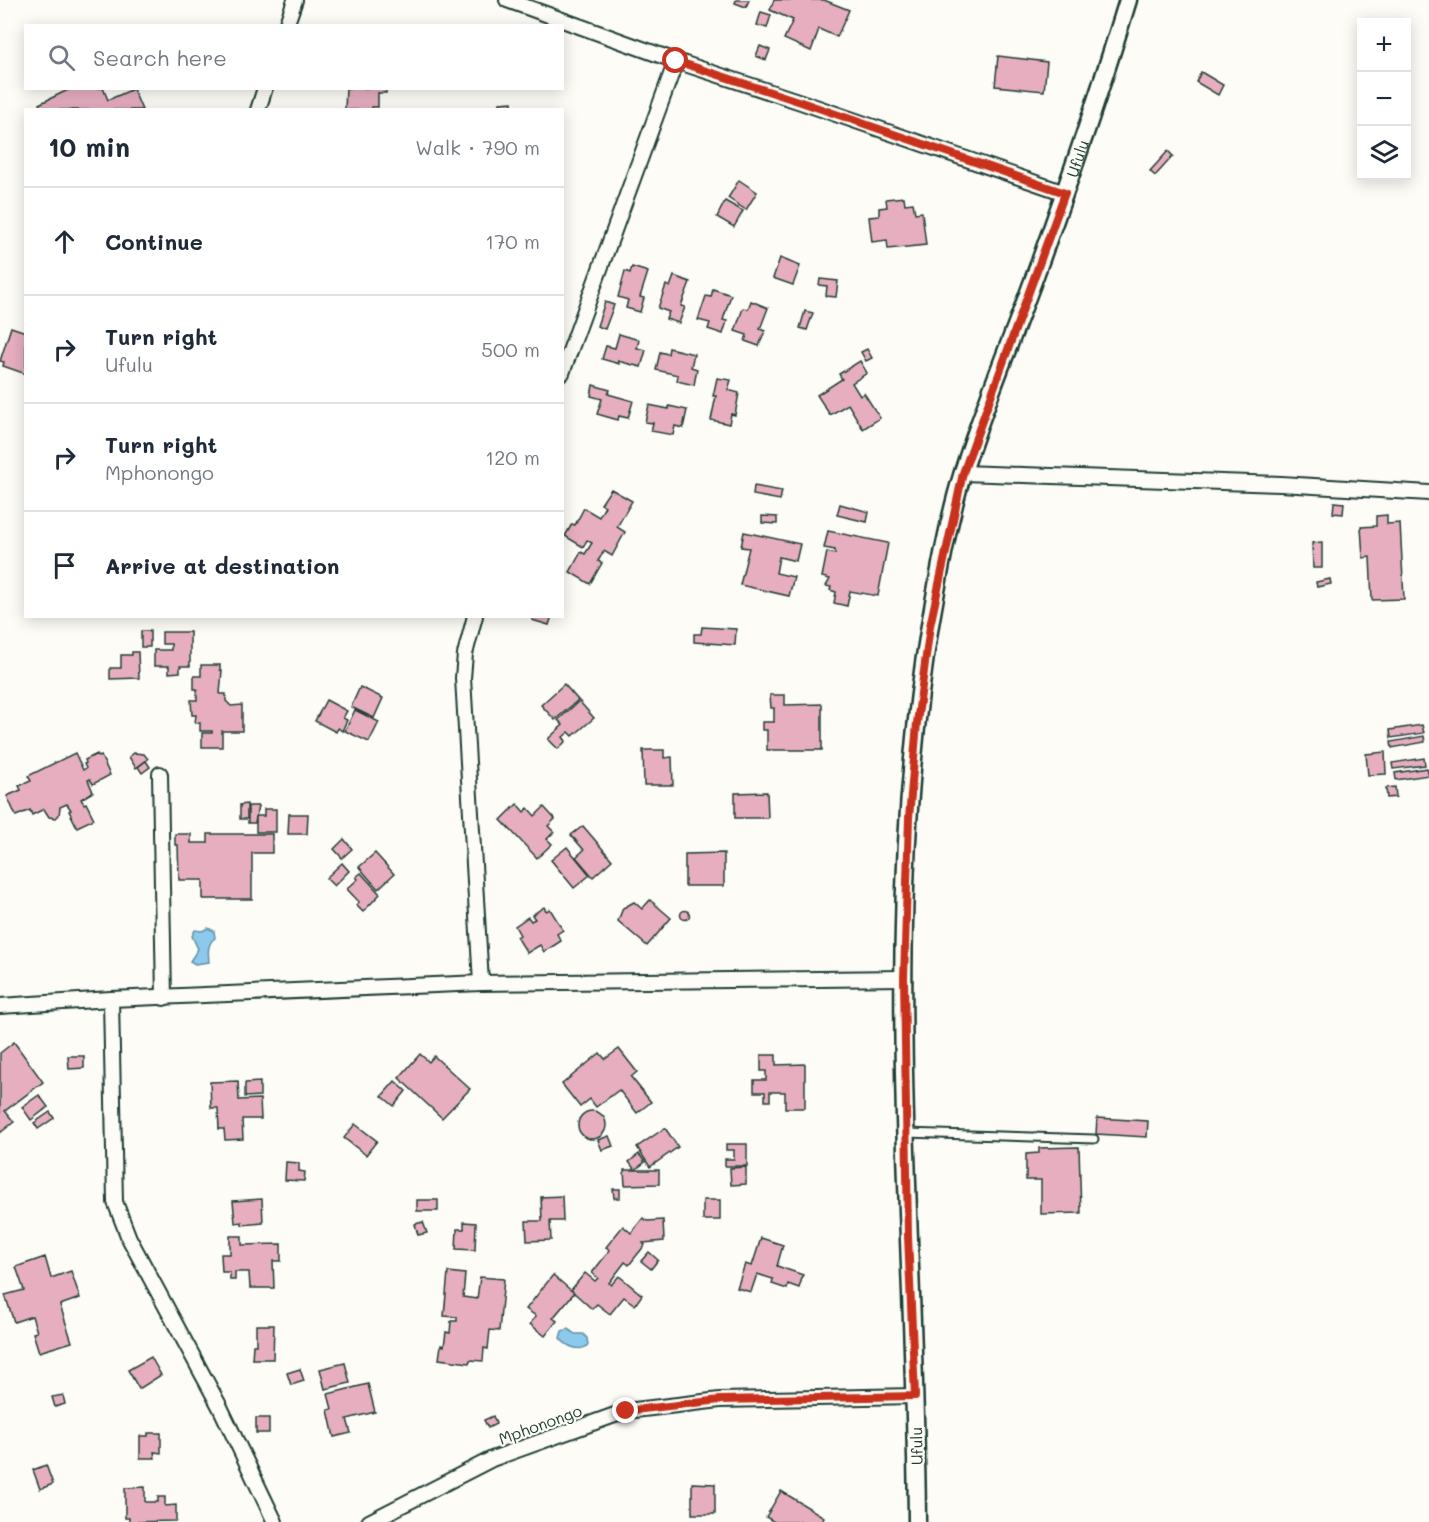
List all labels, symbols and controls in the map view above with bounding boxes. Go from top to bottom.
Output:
map controls [1357,18,1411,180]
button: + [1357,18,1411,72]
search box [24,24,564,90]
icon: search [45,41,78,74]
text: Search here [93,43,227,72]
route start [662,47,688,73]
button: − [1357,72,1411,126]
button: layers [1357,126,1411,180]
text: 10 min [48,130,130,164]
text: Walk · 790 m [415,134,540,160]
street label: Ufulu [1060,137,1093,180]
icon: ahead [48,225,81,258]
text: Continue [105,227,203,256]
text: 170 m [485,228,540,254]
text: Turn right [105,322,217,351]
icon: right [48,333,81,366]
text: 500 m [481,336,540,362]
text: Ufulu [105,351,153,377]
text: Turn right [105,430,217,459]
icon: right [48,441,81,474]
text: 120 m [485,444,540,470]
text: Mphonongo [105,459,214,485]
icon: arrive [48,549,81,582]
text: Arrive at destination [105,551,340,580]
route end [612,1397,638,1423]
street label: Mphonongo [495,1399,585,1449]
street label: Ufulu [905,1427,927,1465]

